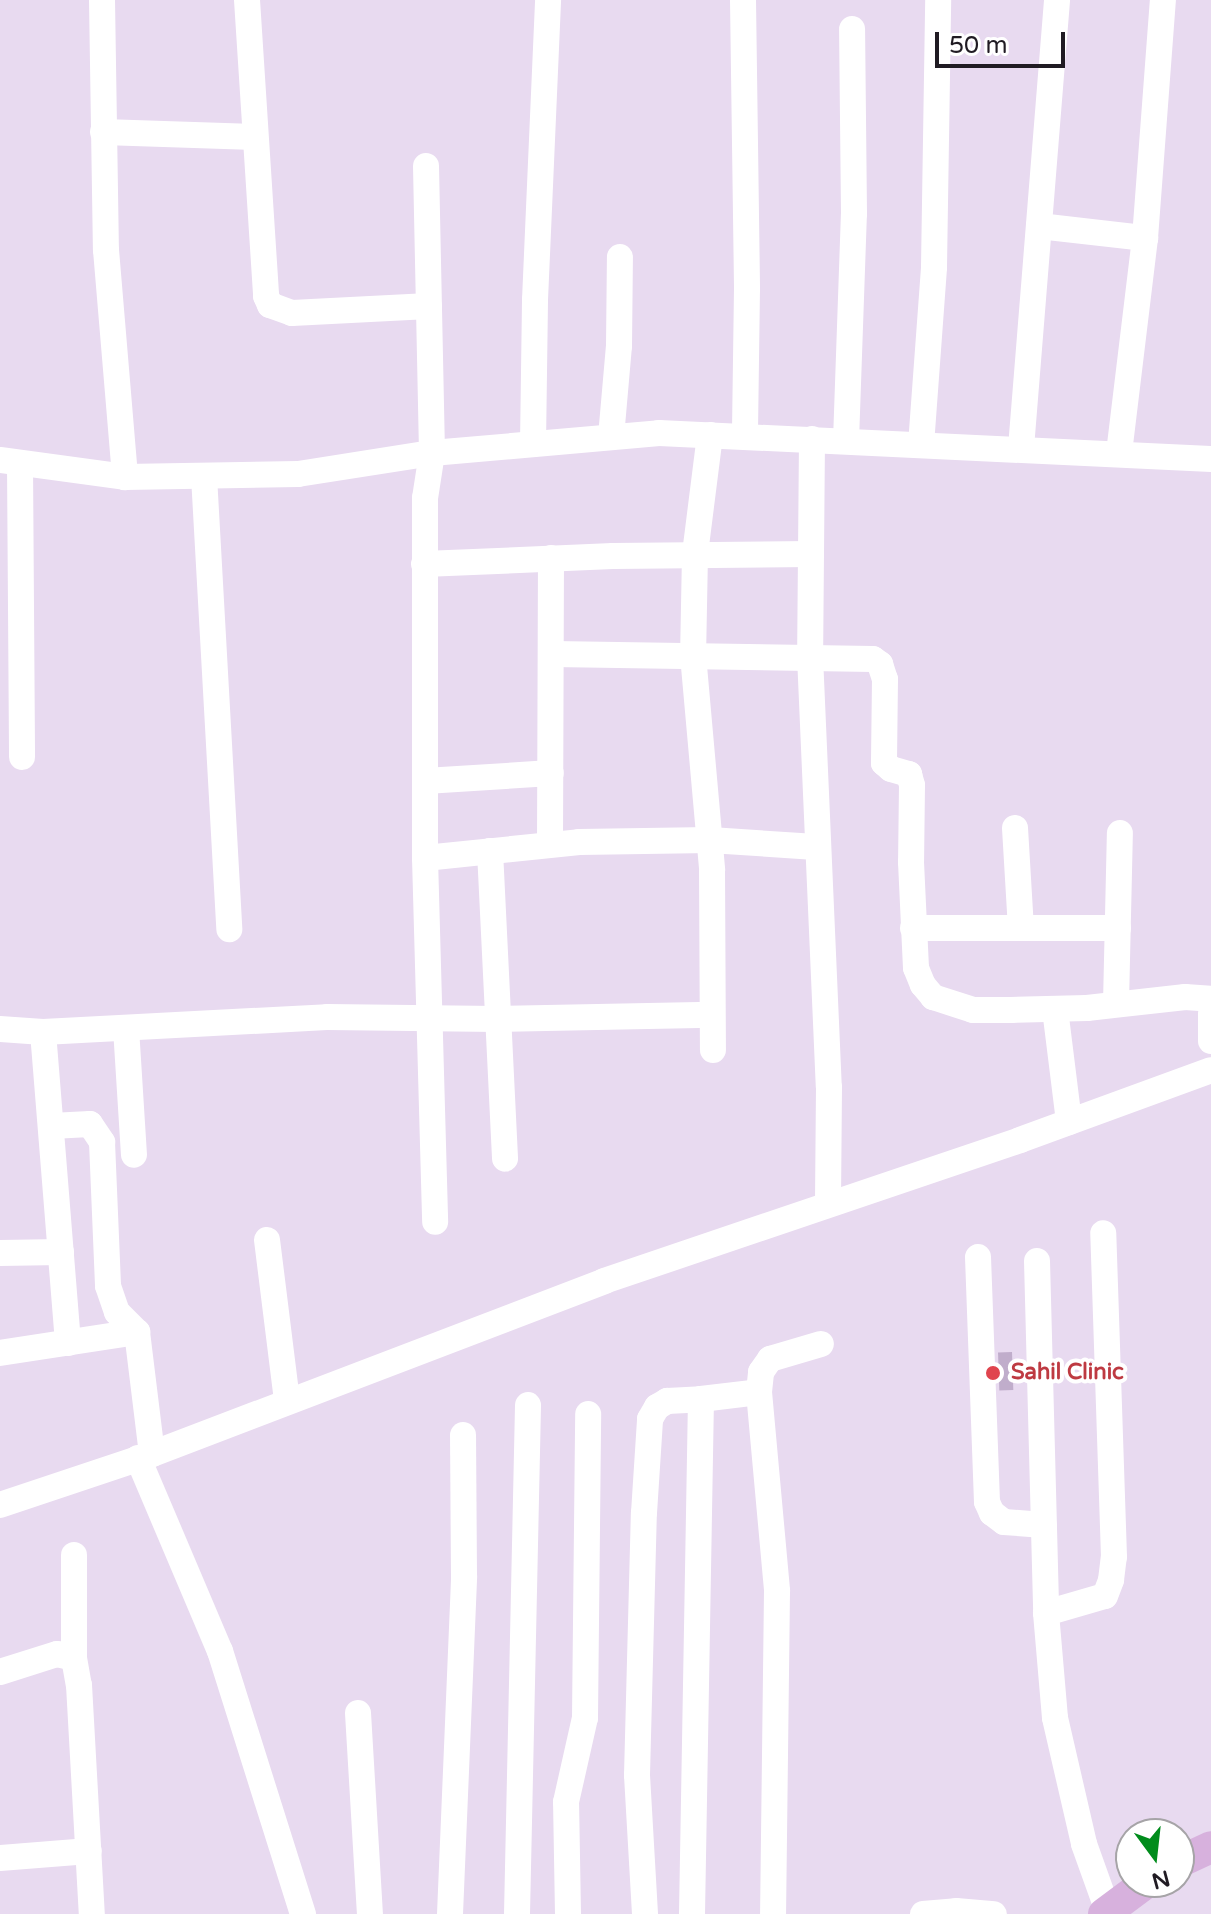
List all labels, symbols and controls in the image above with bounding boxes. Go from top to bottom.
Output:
scale bar [939,16,1069,66]
text: 50 m [949,31,1007,60]
place label: Sahil Clinic [1011,1360,1124,1386]
marker: Sahil Clinic [982,1362,1004,1384]
north arrow [1115,1818,1195,1898]
text: N [1149,1864,1173,1894]

